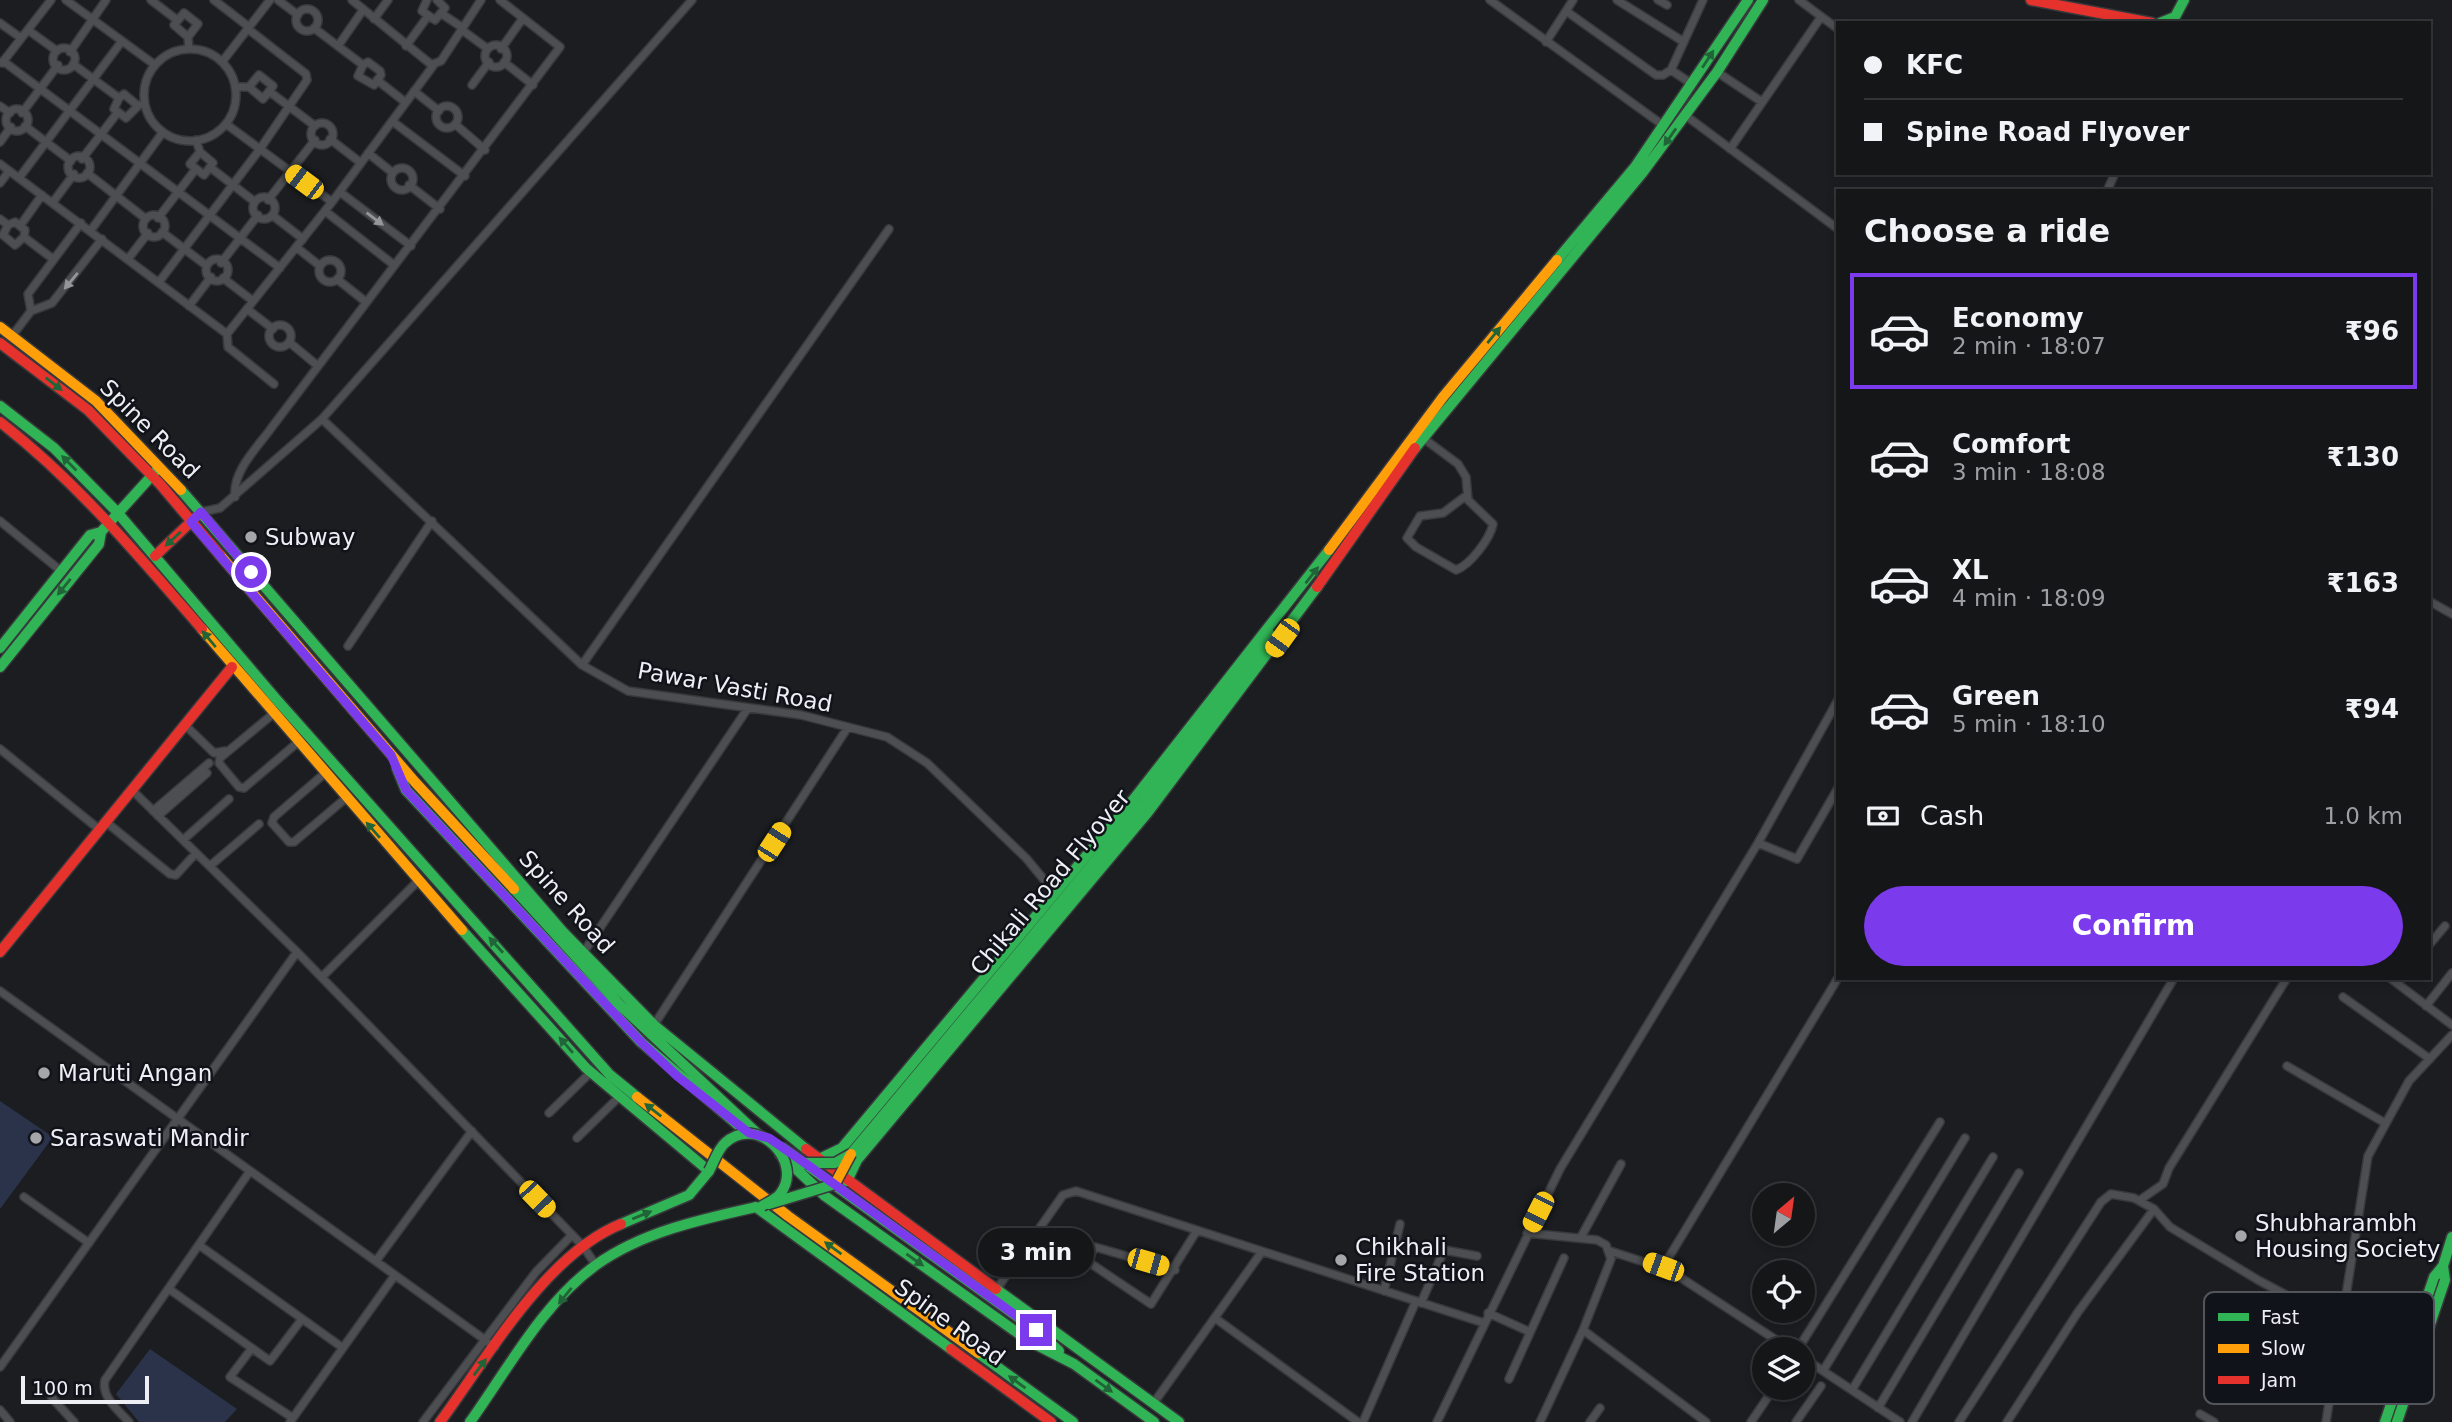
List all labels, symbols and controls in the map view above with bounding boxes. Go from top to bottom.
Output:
one-way arrow [1701,50,1715,68]
text: KFC [1906,50,1963,80]
text: Spine Road Flyover [1906,117,2189,147]
one-way arrow [1663,128,1677,146]
car [281,161,328,203]
one-way arrow [366,211,384,225]
text: Choose a ride [1864,212,2110,250]
one-way arrow [64,272,79,289]
icon: car [1868,300,1931,363]
text: Economy [1952,303,2083,333]
text: ₹96 [2345,316,2399,346]
one-way arrow [1487,327,1502,345]
text: 2 min · 18:07 [1952,333,2106,359]
street label: Spine Road [95,374,205,484]
one-way arrow [45,377,63,392]
icon: car [1868,426,1931,489]
text: Comfort [1952,429,2070,459]
text: ₹130 [2327,442,2399,472]
one-way arrow [62,455,78,472]
text: 3 min · 18:08 [1952,459,2106,485]
place label: Subway [265,524,355,550]
marker: Subway [243,529,259,545]
one-way arrow [164,531,182,547]
icon: car [1868,552,1931,615]
text: XL [1952,555,1989,585]
route start [235,556,267,588]
one-way arrow [1305,566,1319,584]
text: ₹163 [2327,568,2399,598]
one-way arrow [56,578,71,596]
text: 4 min · 18:09 [1952,585,2106,611]
car [1262,615,1303,661]
one-way arrow [201,630,217,648]
street label: Pawar Vasti Road [636,657,834,717]
icon: car [1868,678,1931,741]
text: Green [1952,681,2040,711]
text: ₹94 [2345,694,2399,724]
text: 5 min · 18:10 [1952,711,2106,737]
street label: Chikali Road Flyover [965,784,1135,980]
icon: cash [1864,797,1902,835]
text: Cash [1920,801,1984,831]
text: 1.0 km [2323,803,2403,829]
car [754,819,795,865]
one-way arrow [366,822,382,839]
street label: Spine Road [514,845,620,959]
button: Confirm [1864,886,2403,966]
one-way arrow [489,937,505,954]
one-way arrow [559,1037,574,1054]
place label: Maruti Angan [58,1060,212,1086]
marker: Maruti Angan [36,1065,52,1081]
one-way arrow [644,1102,662,1117]
place label: Saraswati Mandir [50,1125,249,1151]
marker: Saraswati Mandir [28,1130,44,1146]
car [515,1177,560,1221]
north arrow [1752,1183,1815,1246]
map controls [1752,1183,1815,1400]
car [1520,1189,1557,1235]
one-way arrow [632,1210,653,1221]
place label: Shubharambh Housing Society [2255,1210,2440,1262]
callout: 3 min [978,1228,1094,1278]
marker: Shubharambh Housing Society [2233,1228,2249,1244]
place label: Chikhali Fire Station [1355,1234,1485,1286]
text: 3 min [1000,1239,1072,1265]
one-way arrow [824,1242,842,1256]
car [1125,1246,1172,1278]
car [1640,1250,1687,1284]
marker: Chikhali Fire Station [1333,1252,1349,1268]
one-way arrow [906,1253,924,1267]
button: locate [1752,1260,1815,1323]
street label: Spine Road [890,1273,1010,1371]
one-way arrow [557,1286,572,1304]
legend [2204,1292,2434,1404]
text: Fast [2261,1306,2299,1328]
route end [1020,1314,1052,1346]
button: layers [1752,1337,1815,1400]
text: Slow [2261,1337,2306,1359]
one-way arrow [473,1358,487,1376]
text: Jam [2260,1369,2297,1391]
scale bar [21,1373,149,1405]
one-way arrow [1008,1375,1026,1389]
text: 100 m [32,1377,93,1399]
one-way arrow [1095,1379,1113,1393]

